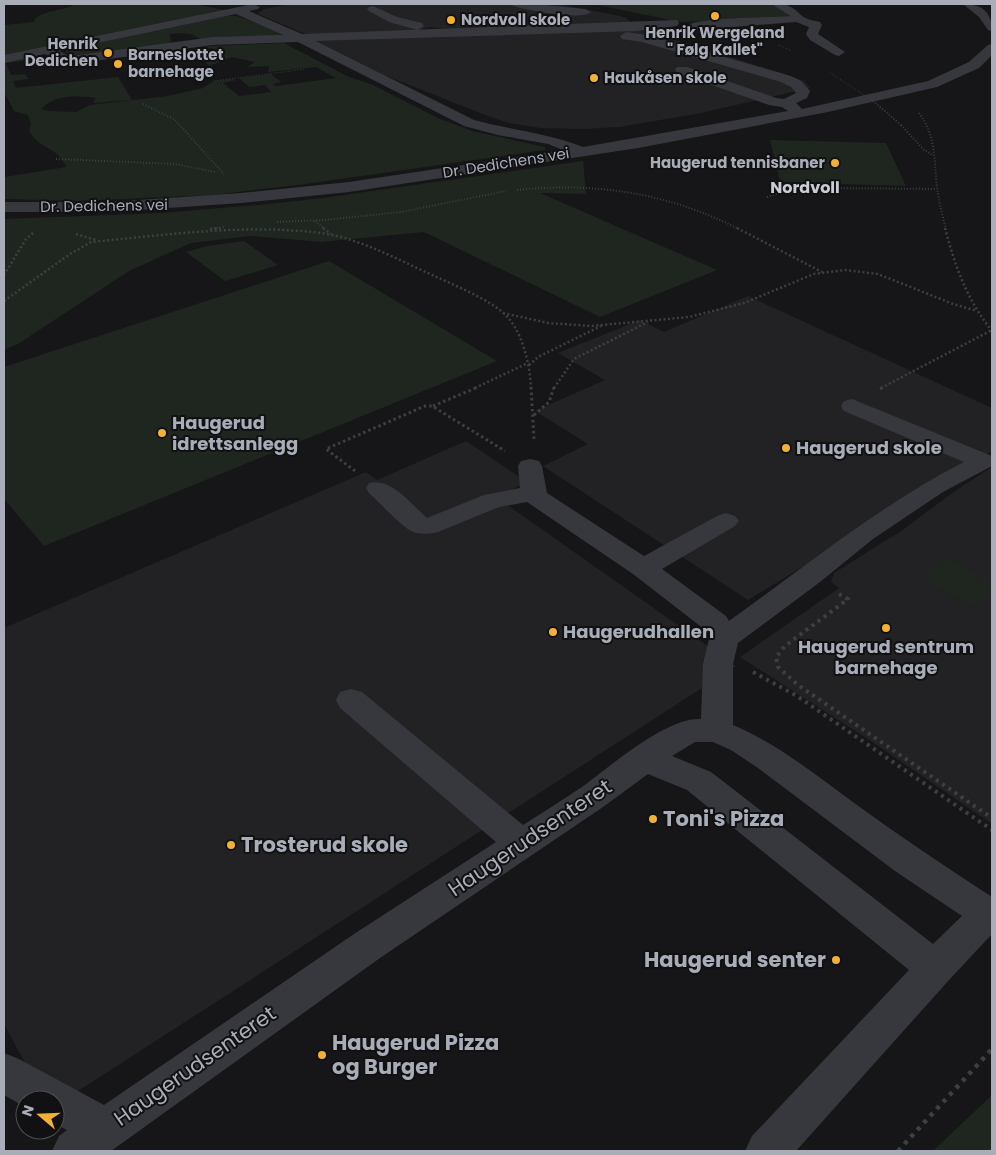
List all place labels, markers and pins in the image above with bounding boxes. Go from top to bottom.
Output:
place label: Nordvoll skole [461,9,570,30]
marker: Henrik Wergeland " Følg Kallet" [709,10,721,22]
marker: Nordvoll skole [445,14,457,26]
place label: Henrik Wergeland " Følg Kallet" [645,22,785,60]
place label: Henrik Dedichen [25,33,99,71]
place label: Barneslottet barnehage [128,44,224,82]
marker: Henrik Dedichen [102,47,114,59]
marker: Barneslottet barnehage [112,58,124,70]
place label: Haukåsen skole [604,67,726,88]
marker: Haukåsen skole [588,72,600,84]
place label: Haugerud tennisbaner [650,152,826,173]
marker: Haugerud tennisbaner [829,157,841,169]
place label: Haugerud idrettsanlegg [172,410,298,456]
marker: Haugerud idrettsanlegg [156,427,168,439]
place label: Haugerud skole [796,435,942,460]
marker: Haugerud skole [780,442,792,454]
place label: Haugerudhallen [563,619,714,644]
marker: Haugerud sentrum barnehage [880,622,892,634]
marker: Haugerudhallen [547,626,559,638]
place label: Haugerud sentrum barnehage [798,634,974,680]
place label: Toni's Pizza [663,804,784,833]
marker: Toni's Pizza [647,813,659,825]
place label: Trosterud skole [241,830,408,859]
marker: Trosterud skole [225,839,237,851]
place label: Haugerud senter [644,945,826,974]
marker: Haugerud senter [830,954,842,966]
place label: Haugerud Pizza og Burger [332,1028,499,1081]
marker: Haugerud Pizza og Burger [316,1049,328,1061]

